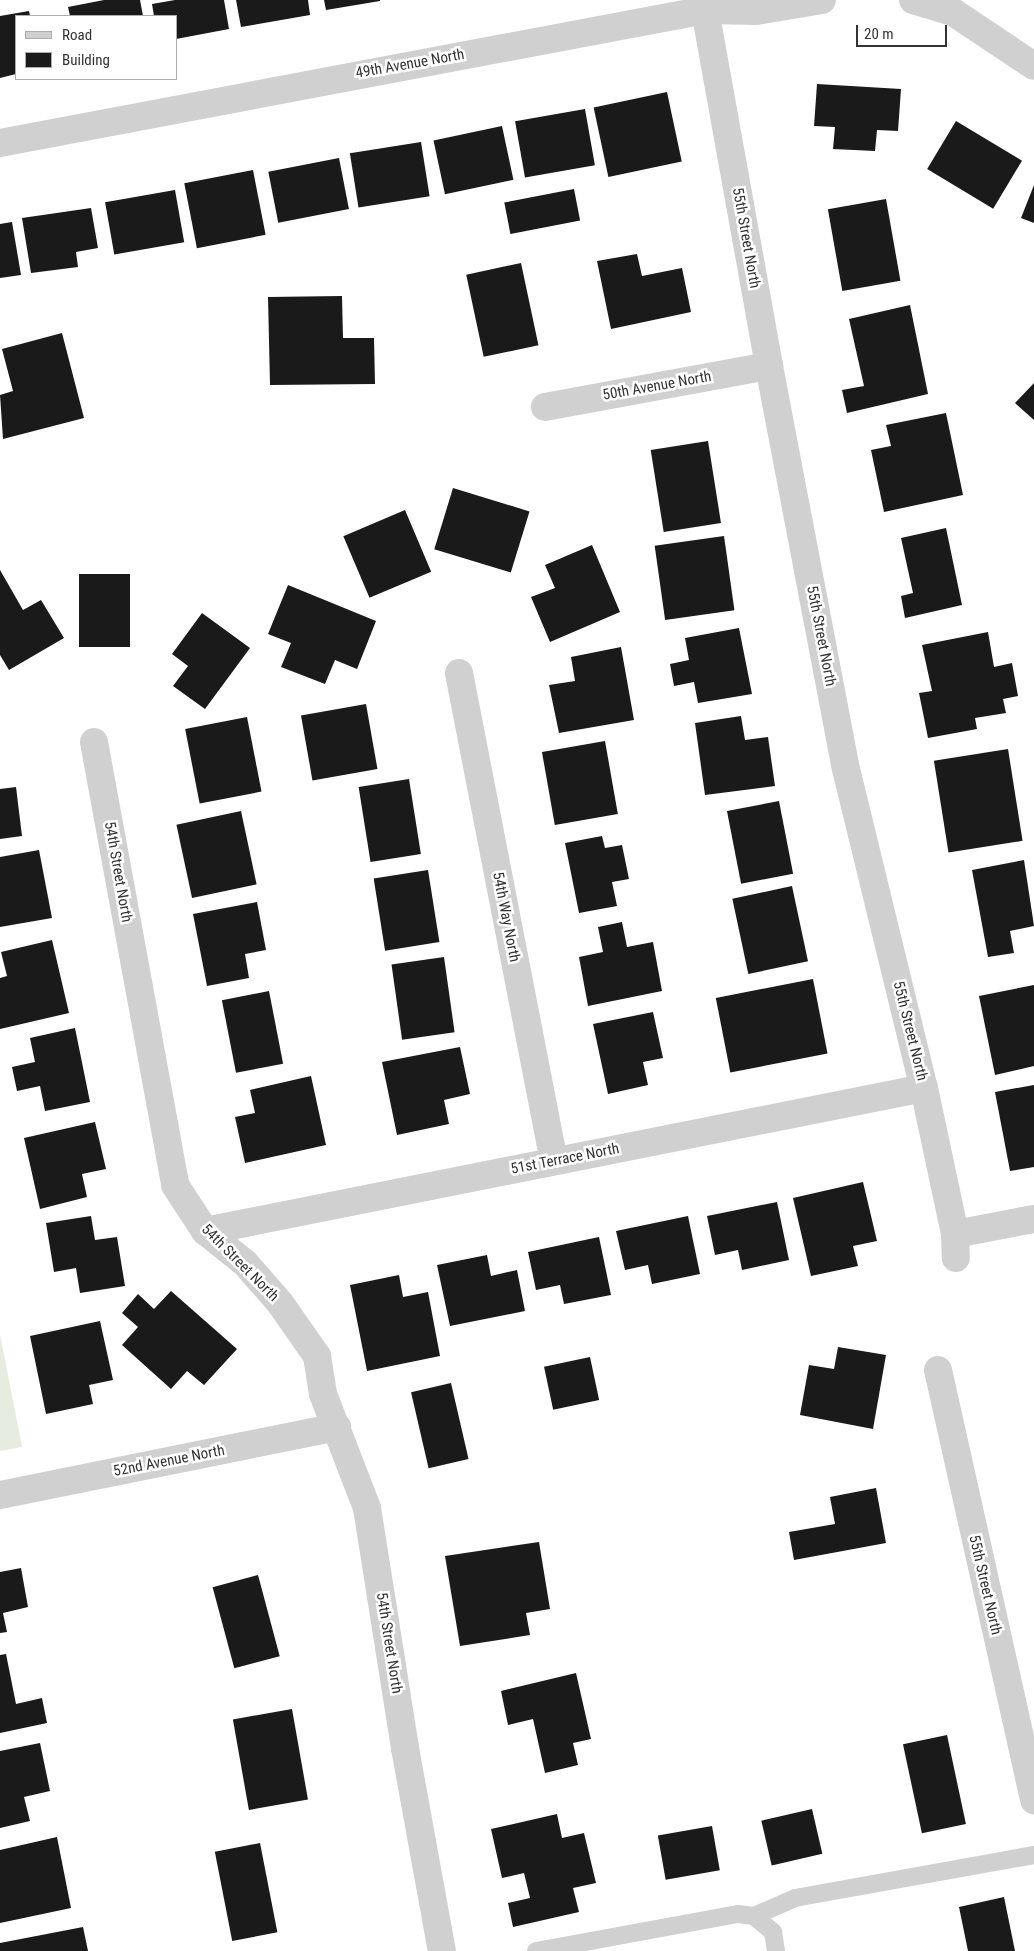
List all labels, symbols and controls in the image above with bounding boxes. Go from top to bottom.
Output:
legend [15,15,178,80]
scale bar [859,15,950,47]
text: 20 m [864,25,894,43]
text: Road [62,26,92,44]
street label: 49th Avenue North [354,46,466,82]
text: Building [62,51,110,69]
street label: 55th Street North [728,186,764,290]
street label: 50th Avenue North [601,368,713,404]
street label: 55th Street North [802,584,840,688]
street label: 54th Street North [100,820,136,924]
street label: 54th Way North [488,870,524,964]
street label: 55th Street North [889,979,931,1083]
street label: 51st Terrace North [509,1140,621,1178]
street label: 54th Street North [198,1221,282,1305]
street label: 52nd Avenue North [112,1441,226,1481]
street label: 55th Street North [965,1533,1005,1637]
street label: 54th Street North [372,1591,406,1695]

